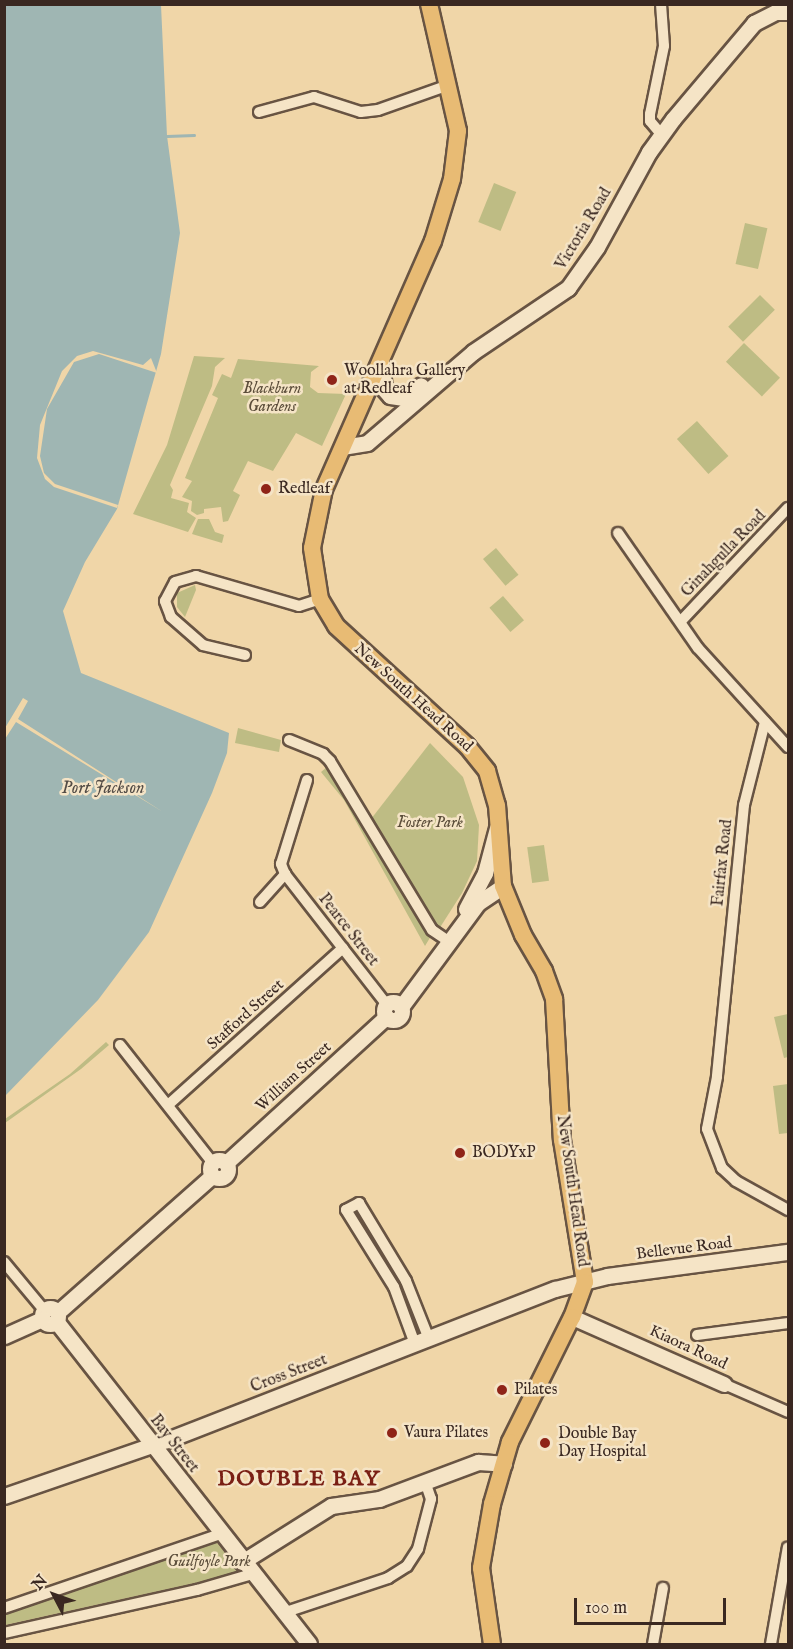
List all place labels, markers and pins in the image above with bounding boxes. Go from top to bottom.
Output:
place label: Woollahra Gallery at Redleaf [344,361,465,399]
marker: Woollahra Gallery at Redleaf [325,373,339,387]
place label: Redleaf [278,479,330,499]
marker: Redleaf [259,482,273,496]
place label: BODYxP [472,1143,536,1163]
marker: BODYxP [453,1146,467,1160]
place label: Pilates [514,1380,557,1400]
marker: Pilates [495,1383,509,1397]
place label: Vaura Pilates [404,1423,488,1443]
place label: Double Bay Day Hospital [558,1424,646,1462]
marker: Vaura Pilates [385,1426,399,1440]
marker: Double Bay Day Hospital [536,1434,554,1452]

